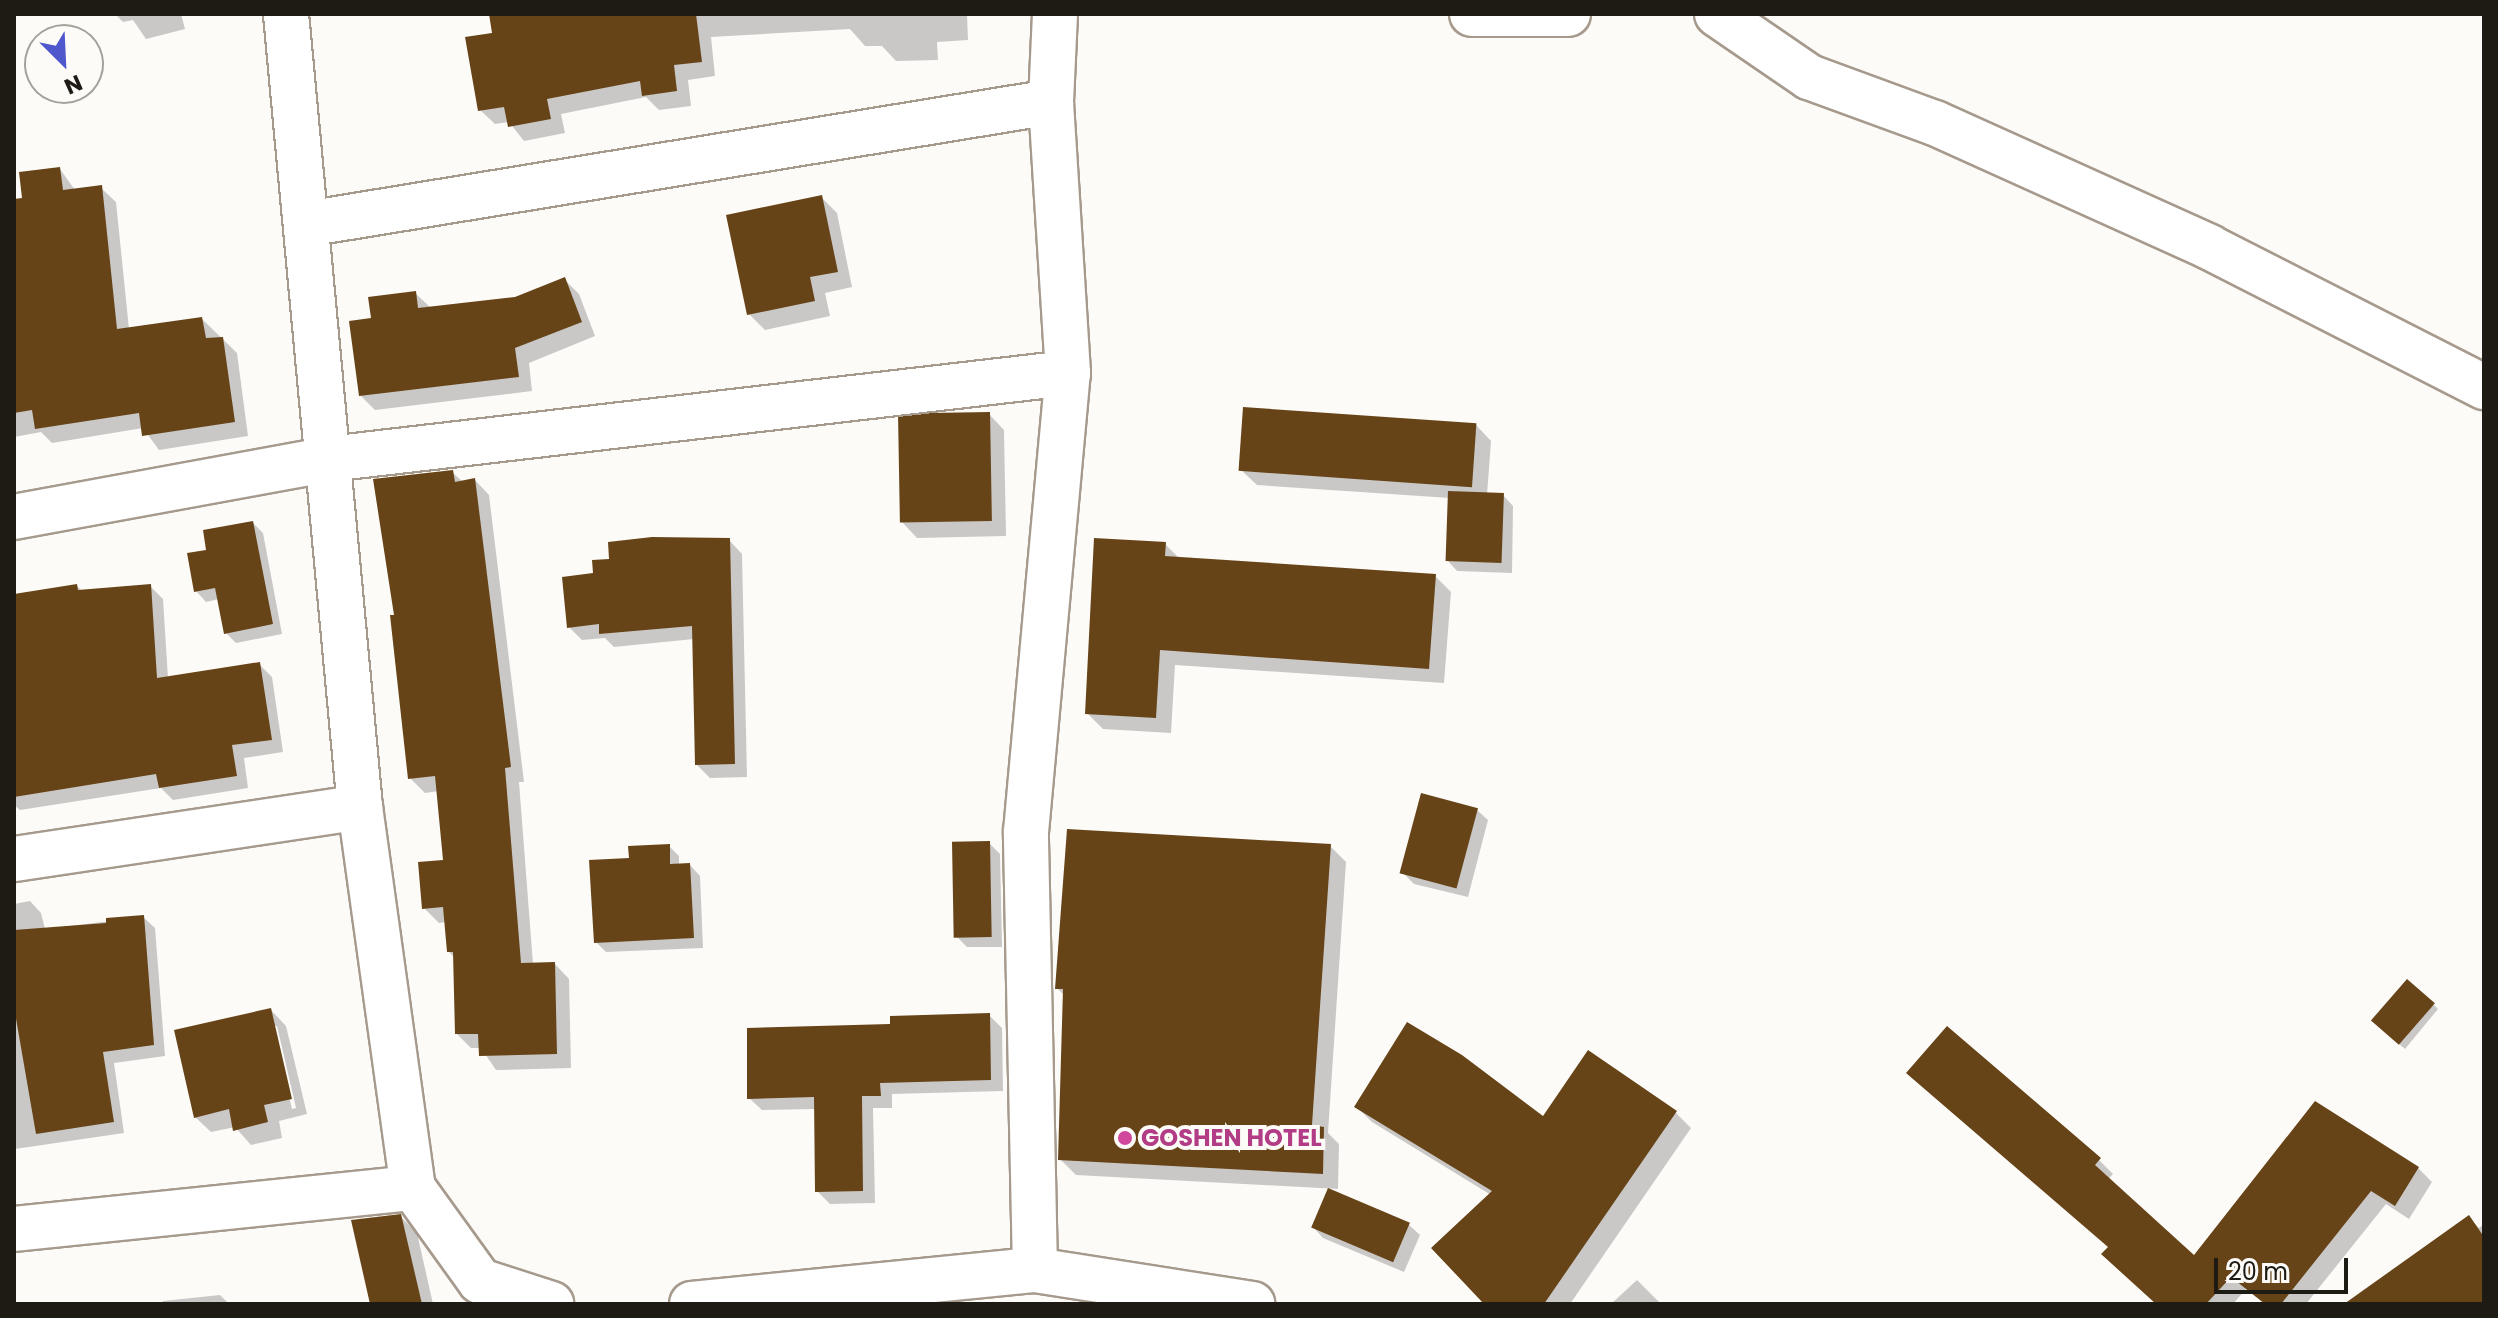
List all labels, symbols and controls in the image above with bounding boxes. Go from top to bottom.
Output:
north arrow [24,24,104,104]
text: N [59,67,87,102]
place label: GOSHEN HOTEL [1141,1124,1322,1152]
marker: GOSHEN HOTEL [1116,1129,1134,1147]
scale bar [2218,1242,2352,1292]
text: 20 m [2228,1255,2288,1288]

